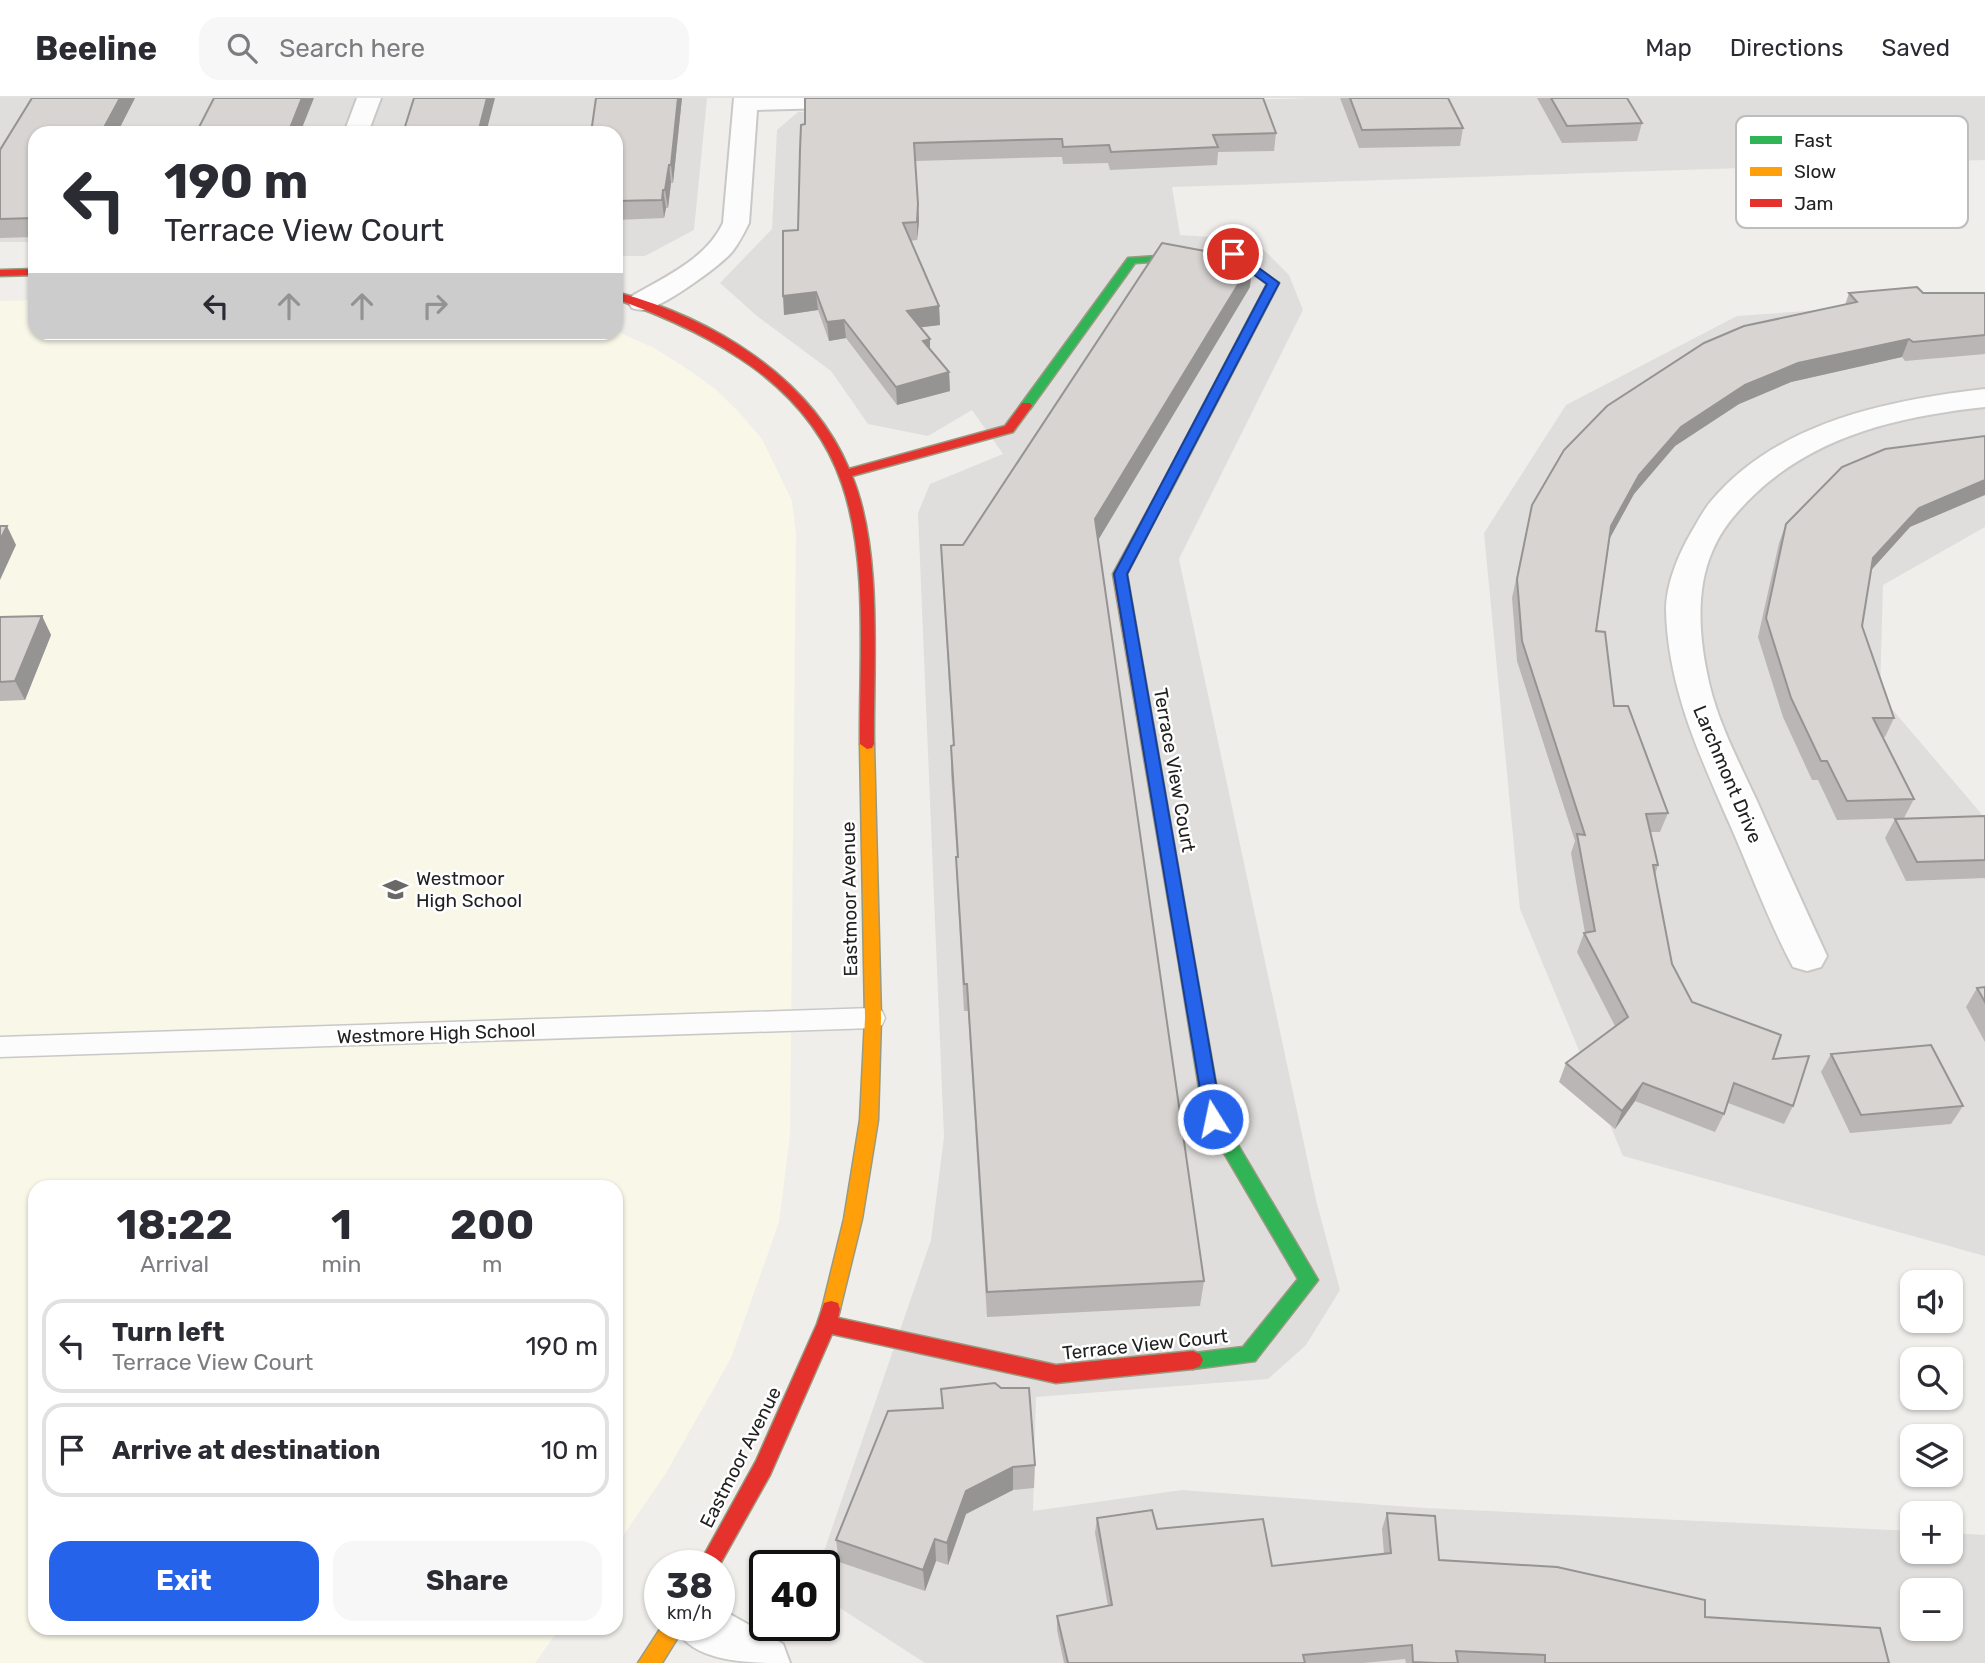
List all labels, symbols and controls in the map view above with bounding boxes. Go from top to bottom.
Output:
search box [199,17,689,80]
text: Beeline [35,29,157,68]
icon: search [223,29,261,67]
text: Search here [279,33,425,64]
text: Map [1645,34,1692,62]
text: Directions [1730,34,1843,62]
text: Saved [1881,34,1950,62]
legend [1736,116,1968,228]
text: Fast [1794,129,1833,152]
text: 190 m [164,152,308,210]
icon: left [49,154,140,245]
text: Slow [1794,160,1836,183]
text: Jam [1794,192,1833,215]
text: Terrace View Court [164,211,444,249]
pin [1203,224,1263,284]
icon: arrive [1214,235,1252,273]
icon: left [197,287,235,325]
icon: ahead [270,287,308,325]
icon: ahead [343,287,381,325]
icon: right [416,287,454,325]
street label: Terrace View Court [1149,686,1200,855]
street label: Larchmont Drive [1688,702,1767,846]
street label: Eastmoor Avenue [837,821,862,977]
place label: Westmoor High School [416,867,522,912]
school or university icon: Westmoor High School [382,875,410,903]
street label: Westmore High School [336,1019,536,1048]
position arrow [1176,1082,1250,1156]
text: 18:22 [117,1200,233,1250]
text: 1 [331,1200,352,1250]
text: 200 [450,1200,534,1250]
text: Arrival [140,1250,209,1278]
text: min [321,1250,361,1278]
text: m [482,1250,502,1278]
map controls [1900,1270,1963,1641]
button: sound [1900,1270,1963,1333]
text: Turn left [112,1317,224,1348]
street label: Terrace View Court [1061,1324,1230,1365]
icon: left [53,1327,91,1365]
text: 190 m [525,1331,598,1362]
button: search [1900,1347,1963,1410]
text: Terrace View Court [112,1348,313,1376]
street label: Eastmoor Avenue [695,1383,786,1532]
button: layers [1900,1424,1963,1487]
icon: arrive [53,1431,91,1469]
text: Arrive at destination [112,1435,380,1466]
text: 10 m [541,1435,598,1466]
button: + [1900,1501,1963,1564]
button: Exit [49,1541,319,1621]
button: Share [333,1541,602,1621]
speed limit sign: 40 [749,1550,840,1641]
text: 38 [666,1565,713,1607]
button: − [1900,1578,1963,1641]
text: km/h [667,1602,712,1624]

